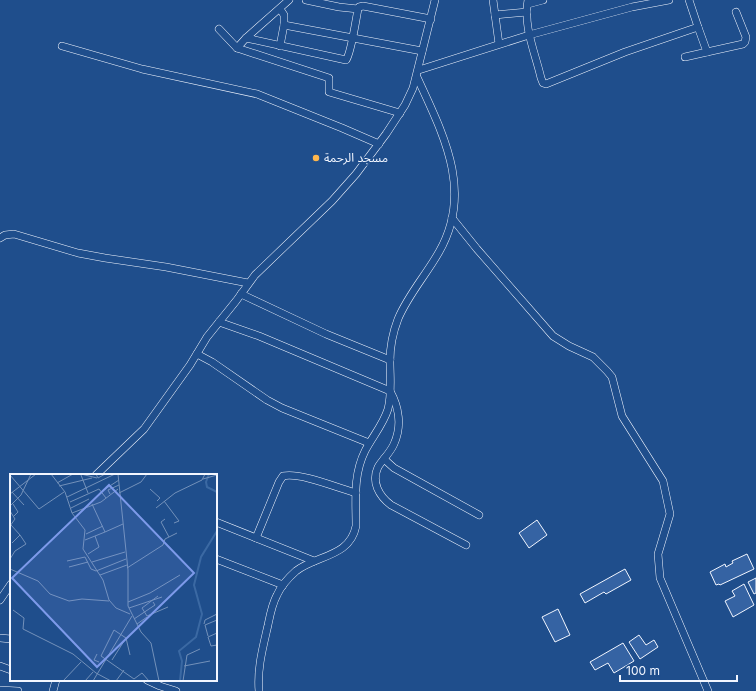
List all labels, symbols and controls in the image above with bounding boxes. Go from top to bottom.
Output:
place label: مسجد الرحمة [324,150,388,165]
marker: مسجد الرحمة [311,153,321,163]
inset map [10,474,217,681]
scale bar [620,657,737,683]
text: 100 m [626,663,660,678]

